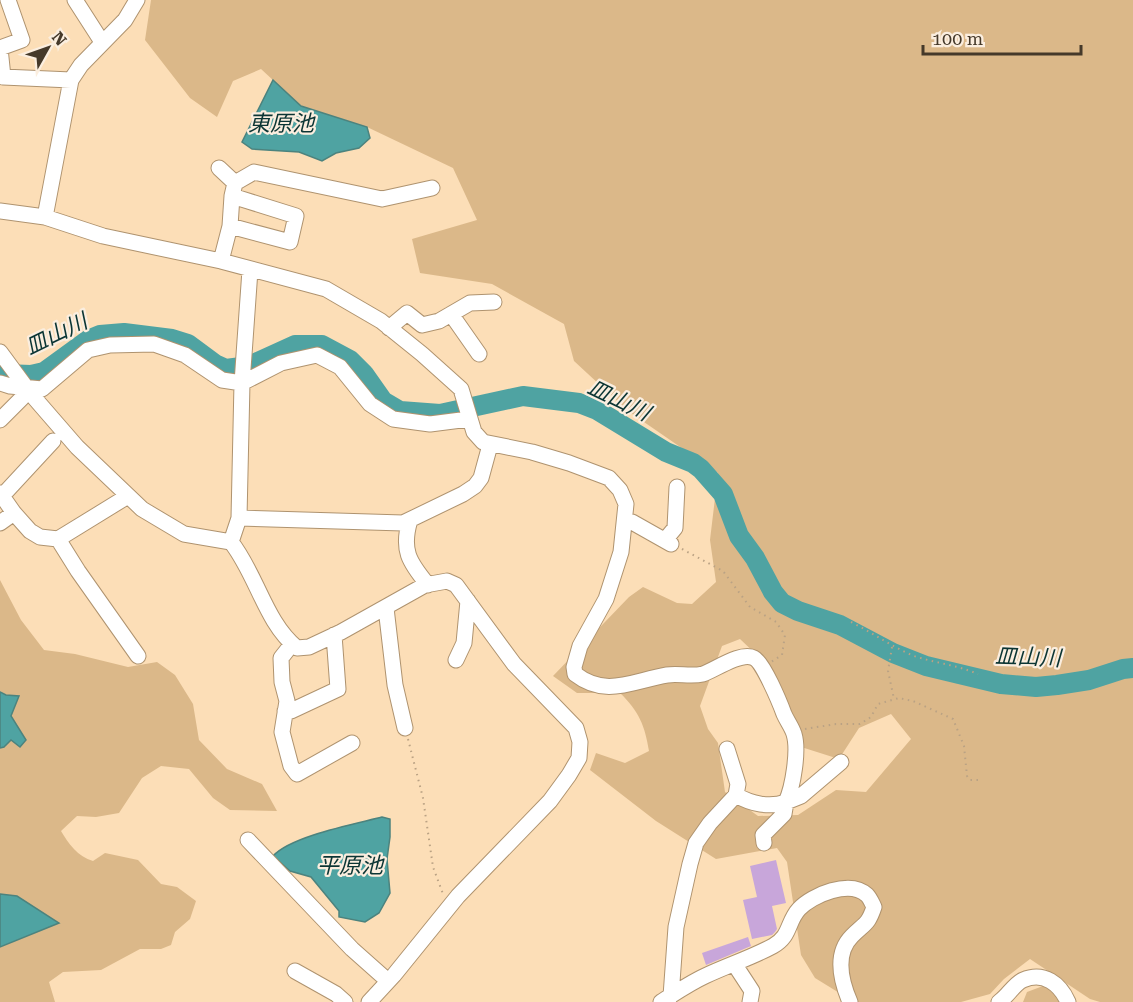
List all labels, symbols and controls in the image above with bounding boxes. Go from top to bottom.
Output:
north arrow [18,18,78,78]
scale bar [923,18,1080,56]
text: N [48,28,70,50]
text: 100 m [932,28,983,49]
water label: 東原池 [248,111,316,136]
water label: 皿山川 [21,307,93,360]
water label: 皿山川 [584,374,656,427]
water label: 皿山川 [995,643,1063,671]
water label: 平原池 [317,853,385,878]

